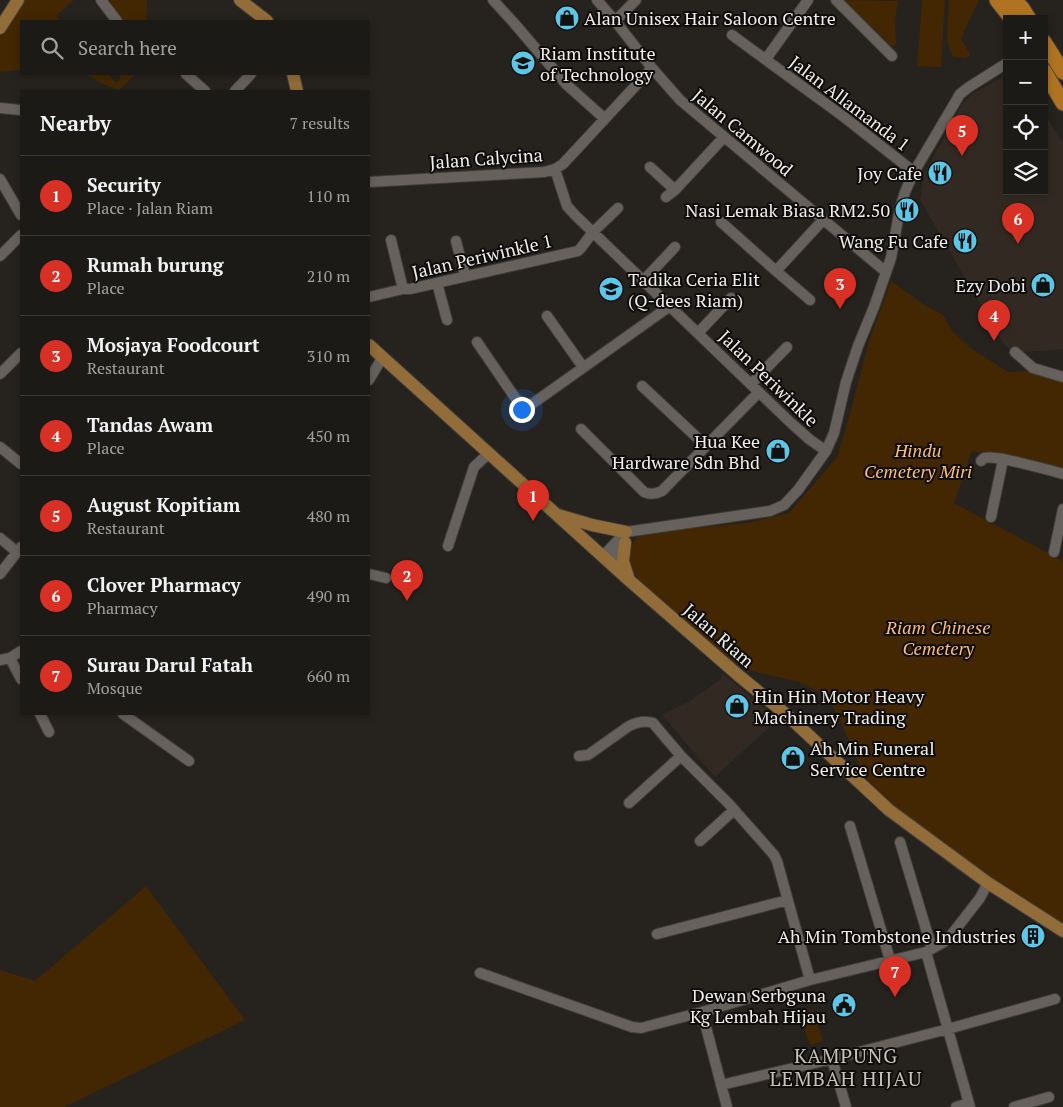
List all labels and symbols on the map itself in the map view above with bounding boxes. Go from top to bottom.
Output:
shop icon: Alan Unisex Hair Saloon Centre [554,5,580,31]
place label: Alan Unisex Hair Saloon Centre [584,6,836,30]
place label: Riam Institute of Technology [540,41,656,86]
school or university icon: Riam Institute of Technology [510,50,536,76]
street label: Jalan Allamanda 1 [785,50,915,156]
street label: Jalan Camwood [688,83,798,181]
pin: 5 [946,115,978,156]
street label: Jalan Calycina [429,142,543,174]
restaurant icon: Joy Cafe [927,160,953,186]
place label: Joy Cafe [857,161,922,185]
restaurant icon: Nasi Lemak Biasa RM2.50 [894,197,920,223]
place label: Nasi Lemak Biasa RM2.50 [685,198,890,222]
pin: 6 [1002,203,1034,244]
street label: Jalan Periwinkle 1 [409,228,555,284]
restaurant icon: Wang Fu Cafe [952,228,978,254]
place label: Wang Fu Cafe [839,229,948,253]
place label: Tadika Ceria Elit (Q-dees Riam) [628,267,760,312]
pin: 3 [824,268,856,309]
shop icon: Ezy Dobi [1030,272,1056,298]
place label: Ezy Dobi [956,273,1026,297]
school or university icon: Tadika Ceria Elit (Q-dees Riam) [598,276,624,302]
pin: 4 [978,300,1010,341]
street label: Jalan Periwinkle [714,324,824,432]
your location [509,397,535,423]
place label: Hua Kee Hardware Sdn Bhd [612,429,760,474]
shop icon: Hua Kee Hardware Sdn Bhd [765,438,791,464]
park label: Hindu Cemetery Miri [864,438,972,483]
pin: 1 [517,480,549,521]
pin: 2 [391,560,423,601]
street label: Jalan Riam [679,598,760,673]
park label: Riam Chinese Cemetery [885,615,990,660]
place label: Hin Hin Motor Heavy Machinery Trading [754,684,925,729]
shop icon: Hin Hin Motor Heavy Machinery Trading [724,693,750,719]
place label: Ah Min Funeral Service Centre [810,736,935,781]
shop icon: Ah Min Funeral Service Centre [780,745,806,771]
building icon: Ah Min Tombstone Industries [1020,923,1046,949]
place label: Ah Min Tombstone Industries [778,924,1016,948]
pin: 7 [879,956,911,997]
place label: Dewan Serbguna Kg Lembah Hijau [690,983,826,1028]
public building icon: Dewan Serbguna Kg Lembah Hijau [831,992,857,1018]
district label: KAMPUNG LEMBAH HIJAU [770,1042,922,1092]

